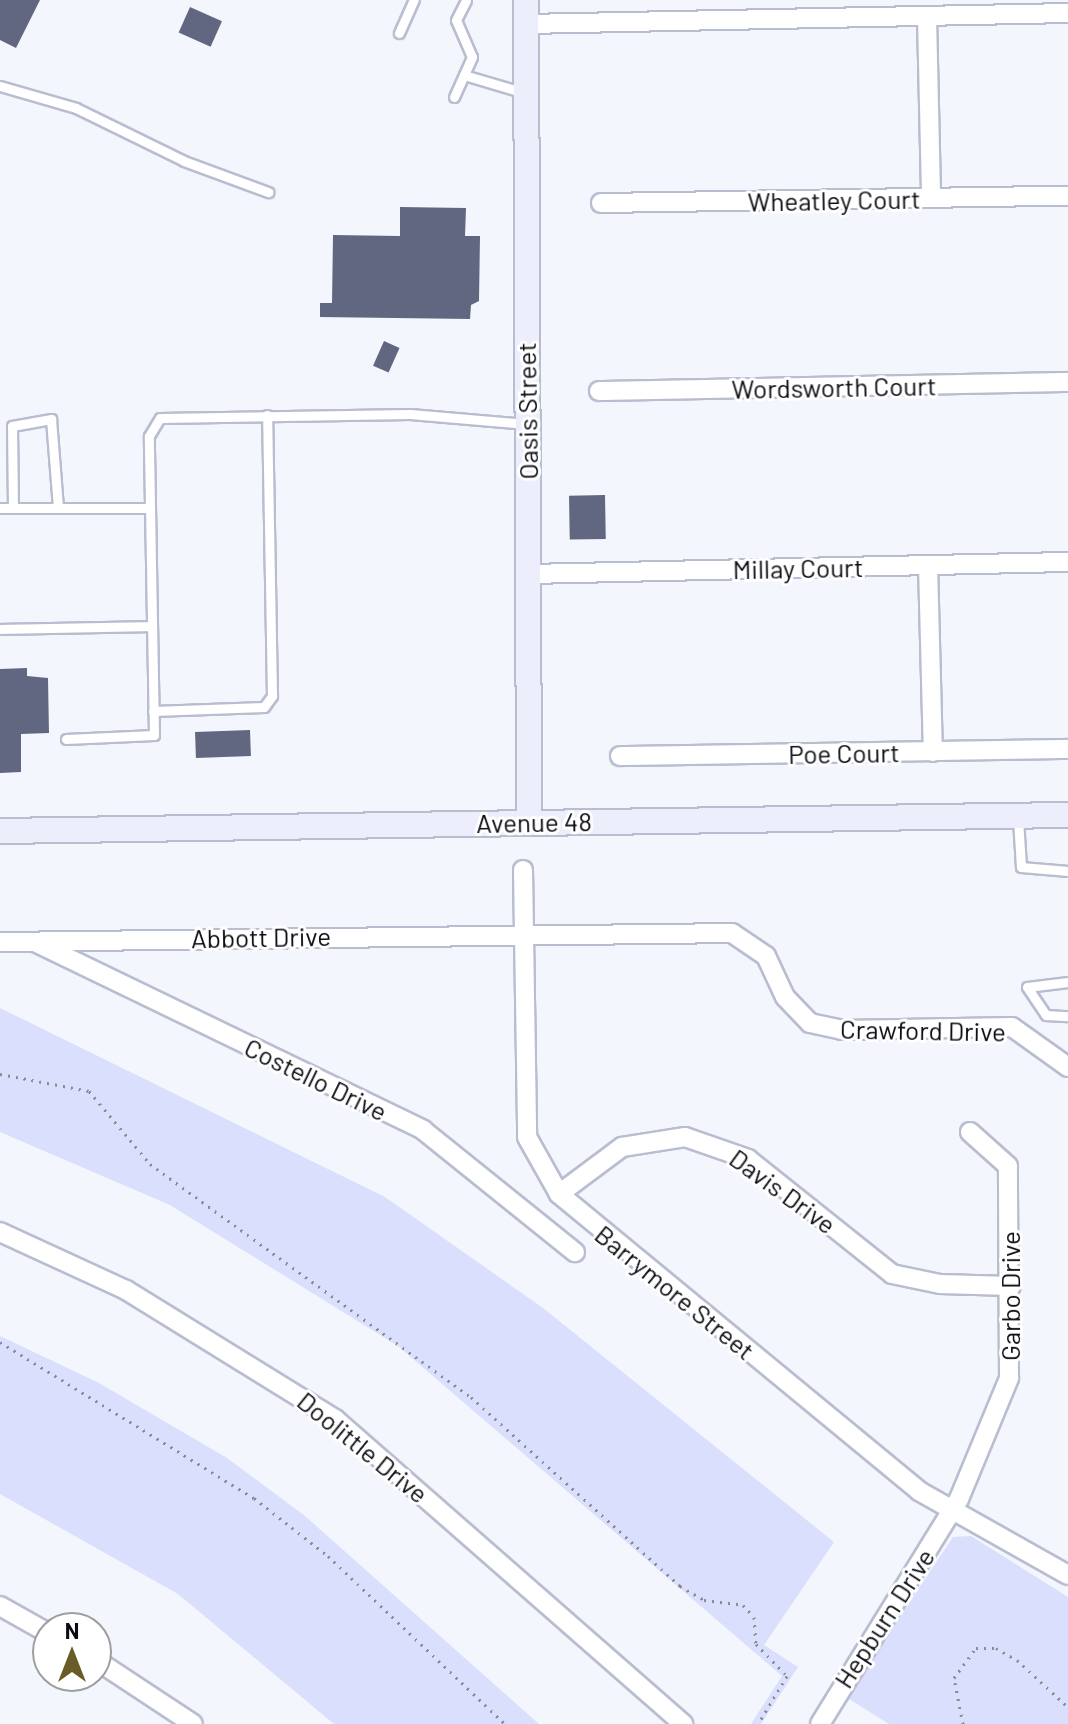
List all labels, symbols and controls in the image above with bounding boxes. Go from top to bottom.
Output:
street label: Wheatley Court [747,183,921,217]
street label: Oasis Street [510,342,544,480]
street label: Wordsworth Court [731,370,937,404]
street label: Millay Court [732,551,864,585]
street label: Poe Court [788,736,900,770]
street label: Avenue 48 [476,805,592,839]
street label: Abbott Drive [191,920,331,954]
street label: Crawford Drive [840,1013,1006,1047]
street label: Costello Drive [240,1031,392,1127]
street label: Davis Drive [724,1142,842,1240]
street label: Barrymore Street [589,1218,761,1366]
street label: Garbo Drive [994,1231,1026,1361]
street label: Doolittle Drive [291,1385,435,1509]
street label: Hepburn Drive [827,1542,941,1694]
north arrow [32,1612,112,1692]
text: N [65,1617,79,1643]

